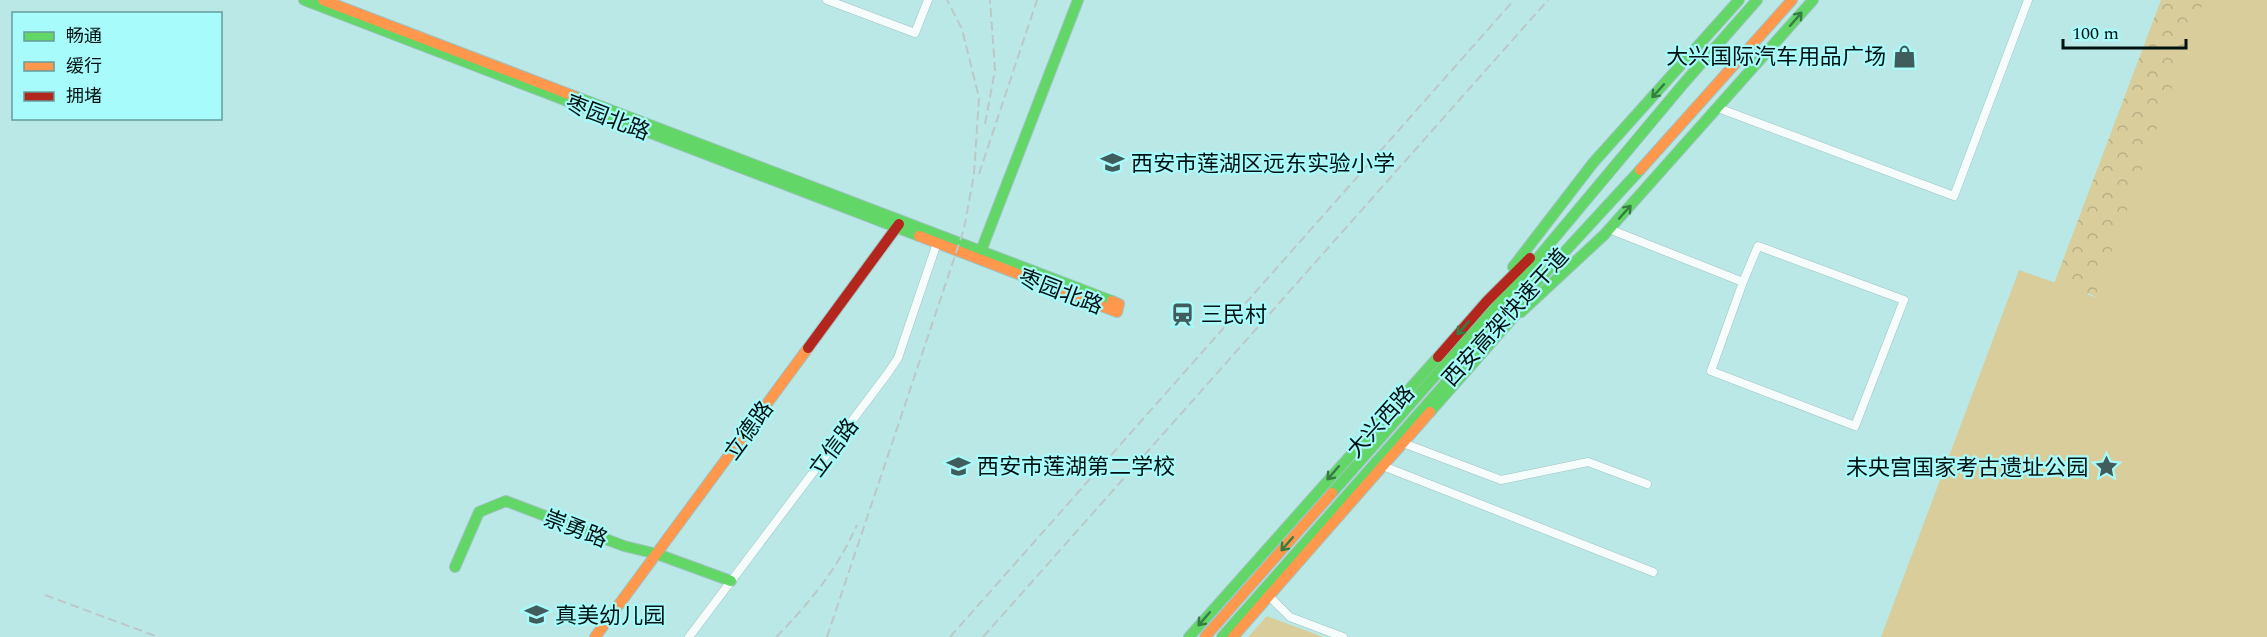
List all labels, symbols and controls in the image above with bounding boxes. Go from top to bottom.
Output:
legend [12,12,222,120]
one-way arrow [1789,12,1803,27]
scale bar [2063,12,2186,50]
text: 100 m [2072,20,2119,47]
text: 畅通 [66,23,102,50]
place label: 大兴国际汽车用品广场 [1666,41,1886,74]
shop icon: 大兴国际汽车用品广场 [1891,43,1917,69]
text: 缓行 [66,53,102,80]
text: 拥堵 [66,83,102,110]
one-way arrow [1651,83,1665,98]
street label: 枣园北路 [560,87,654,150]
place label: 西安市莲湖区远东实验小学 [1131,148,1395,181]
school or university icon: 西安市莲湖区远东实验小学 [1100,150,1126,176]
one-way arrow [1618,205,1632,220]
street label: 西安高架快速干道 [1435,242,1577,394]
street label: 枣园北路 [1013,261,1107,324]
place label: 三民村 [1201,299,1267,332]
station icon: 三民村 [1170,301,1196,327]
one-way arrow [1456,320,1470,335]
street label: 大兴西路 [1339,378,1423,466]
street label: 立德路 [716,394,782,467]
street label: 立信路 [801,412,867,484]
place label: 西安市莲湖第二学校 [977,451,1175,484]
place label: 未央宫国家考古遗址公园 [1846,452,2088,485]
school or university icon: 西安市莲湖第二学校 [946,453,972,479]
place icon: 未央宫国家考古遗址公园 [2093,454,2119,480]
one-way arrow [1327,465,1340,481]
street label: 崇勇路 [539,502,612,557]
one-way arrow [1280,536,1294,551]
place label: 真美幼儿园 [555,600,665,633]
school or university icon: 真美幼儿园 [524,602,550,628]
one-way arrow [1198,611,1211,627]

